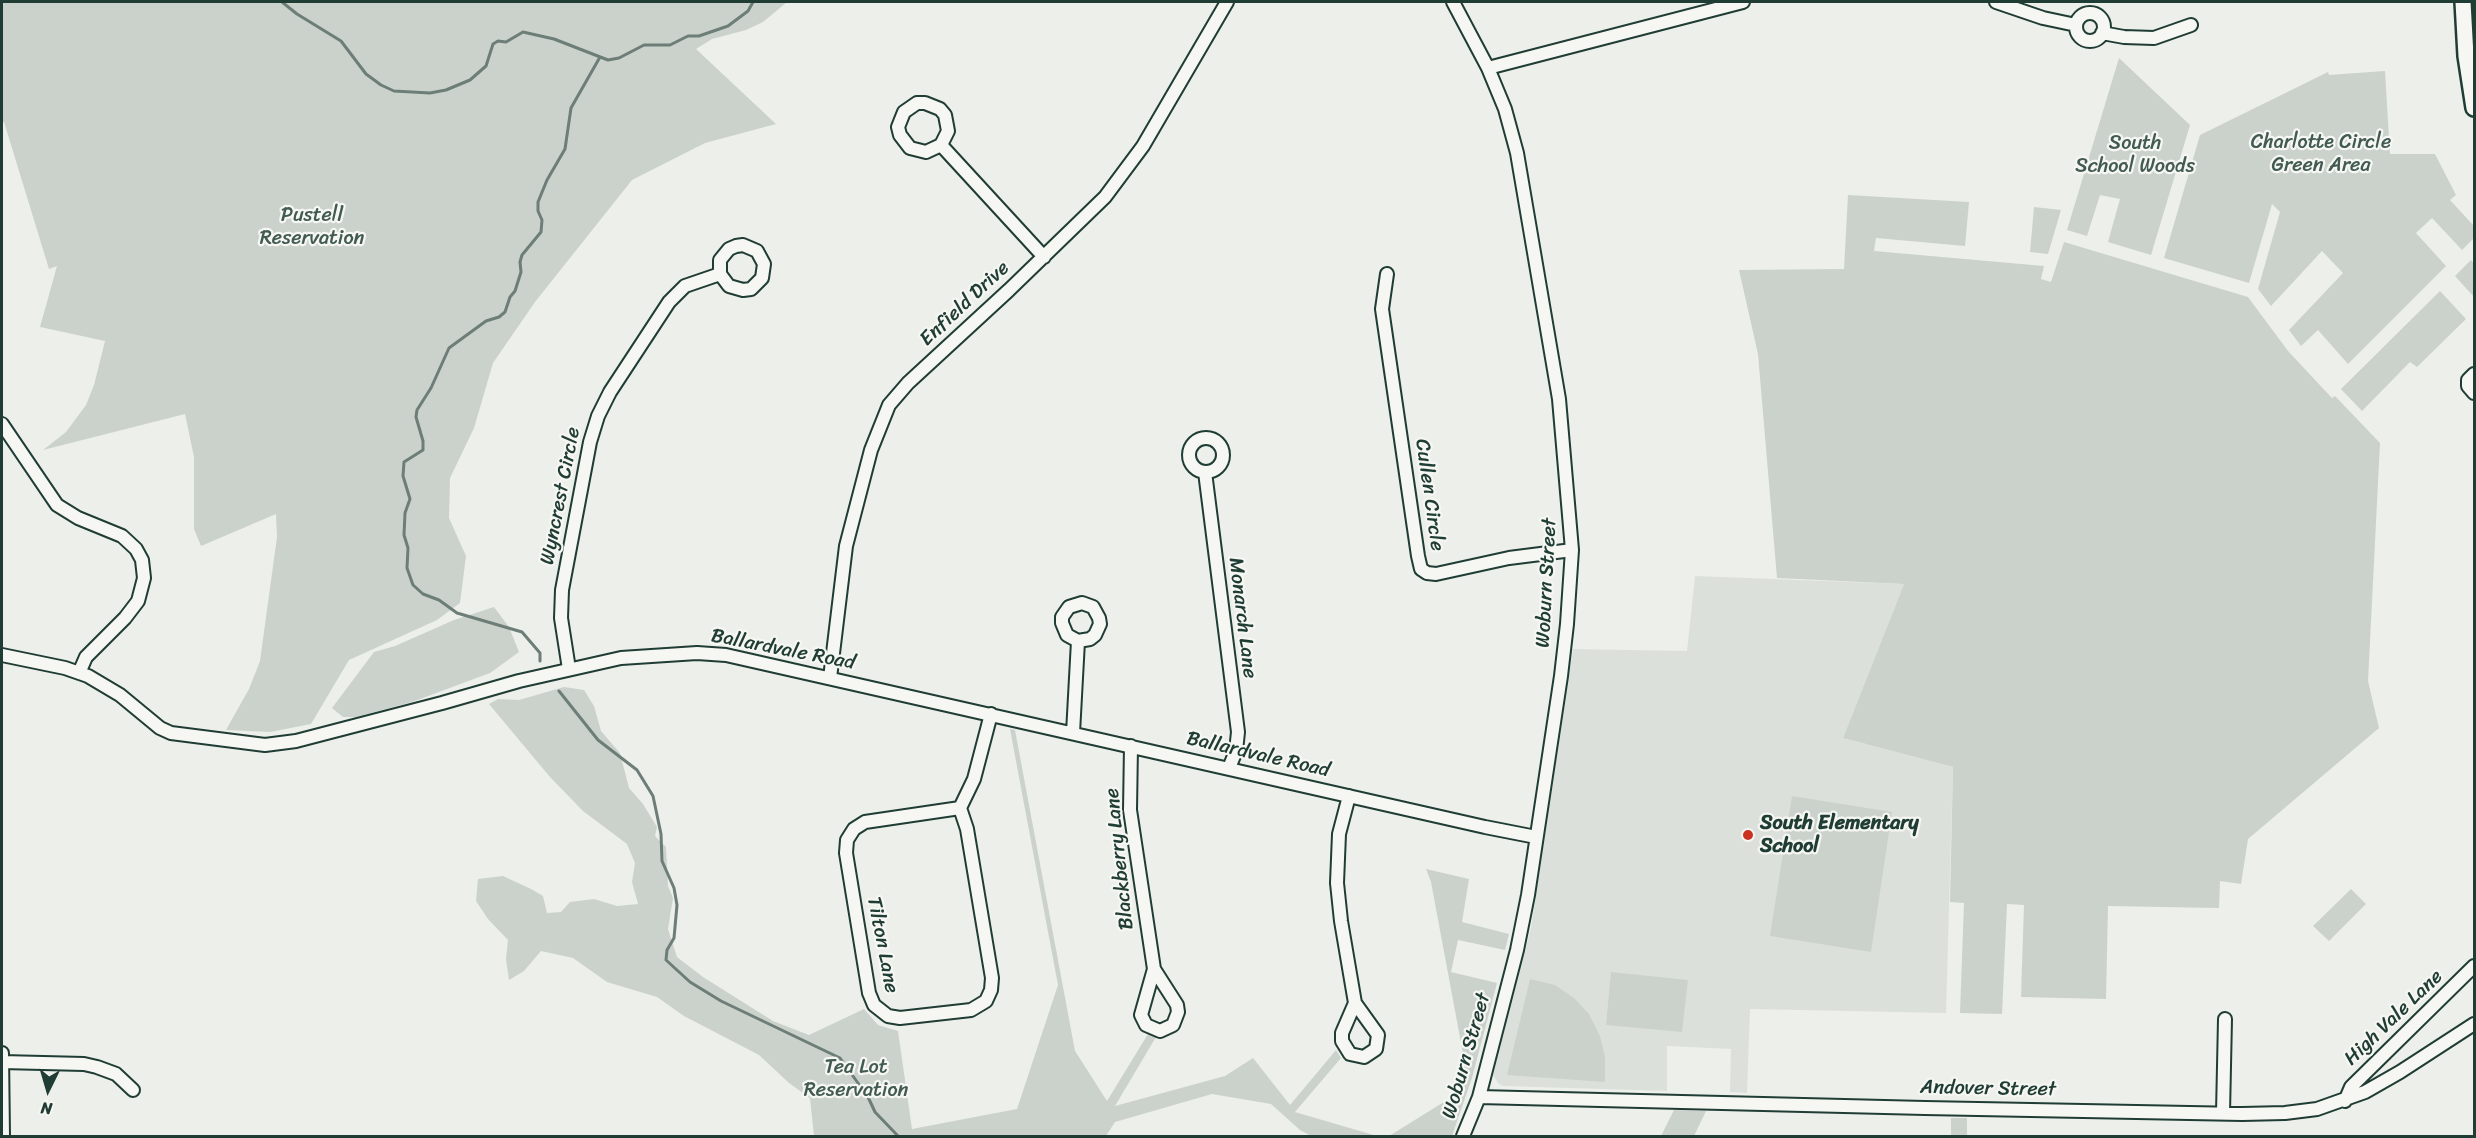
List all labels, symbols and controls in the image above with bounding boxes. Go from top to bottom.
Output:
park label: Charlotte Circle Green Area [2251,131,2391,178]
park label: South School Woods [2075,132,2195,179]
park label: Pustell Reservation [260,204,364,251]
street label: Enfield Drive [915,256,1015,352]
street label: Wyncrest Circle [536,425,586,567]
street label: Cullen Circle [1409,437,1449,553]
street label: Woburn Street [1532,518,1562,648]
street label: Monarch Lane [1223,556,1261,680]
street label: Ballardvale Road [709,624,857,676]
street label: Ballardvale Road [1184,727,1332,783]
street label: Blackberry Lane [1101,787,1139,931]
place label: South Elementary School [1760,812,1919,859]
marker: South Elementary School [1741,828,1755,842]
street label: Tilton Lane [861,895,903,995]
street label: High Vale Lane [2340,965,2448,1071]
street label: Woburn Street [1438,990,1496,1122]
park label: Tea Lot Reservation [804,1056,908,1103]
north arrow [18,1060,78,1120]
street label: Andover Street [1920,1076,2056,1102]
text: N [40,1094,53,1123]

